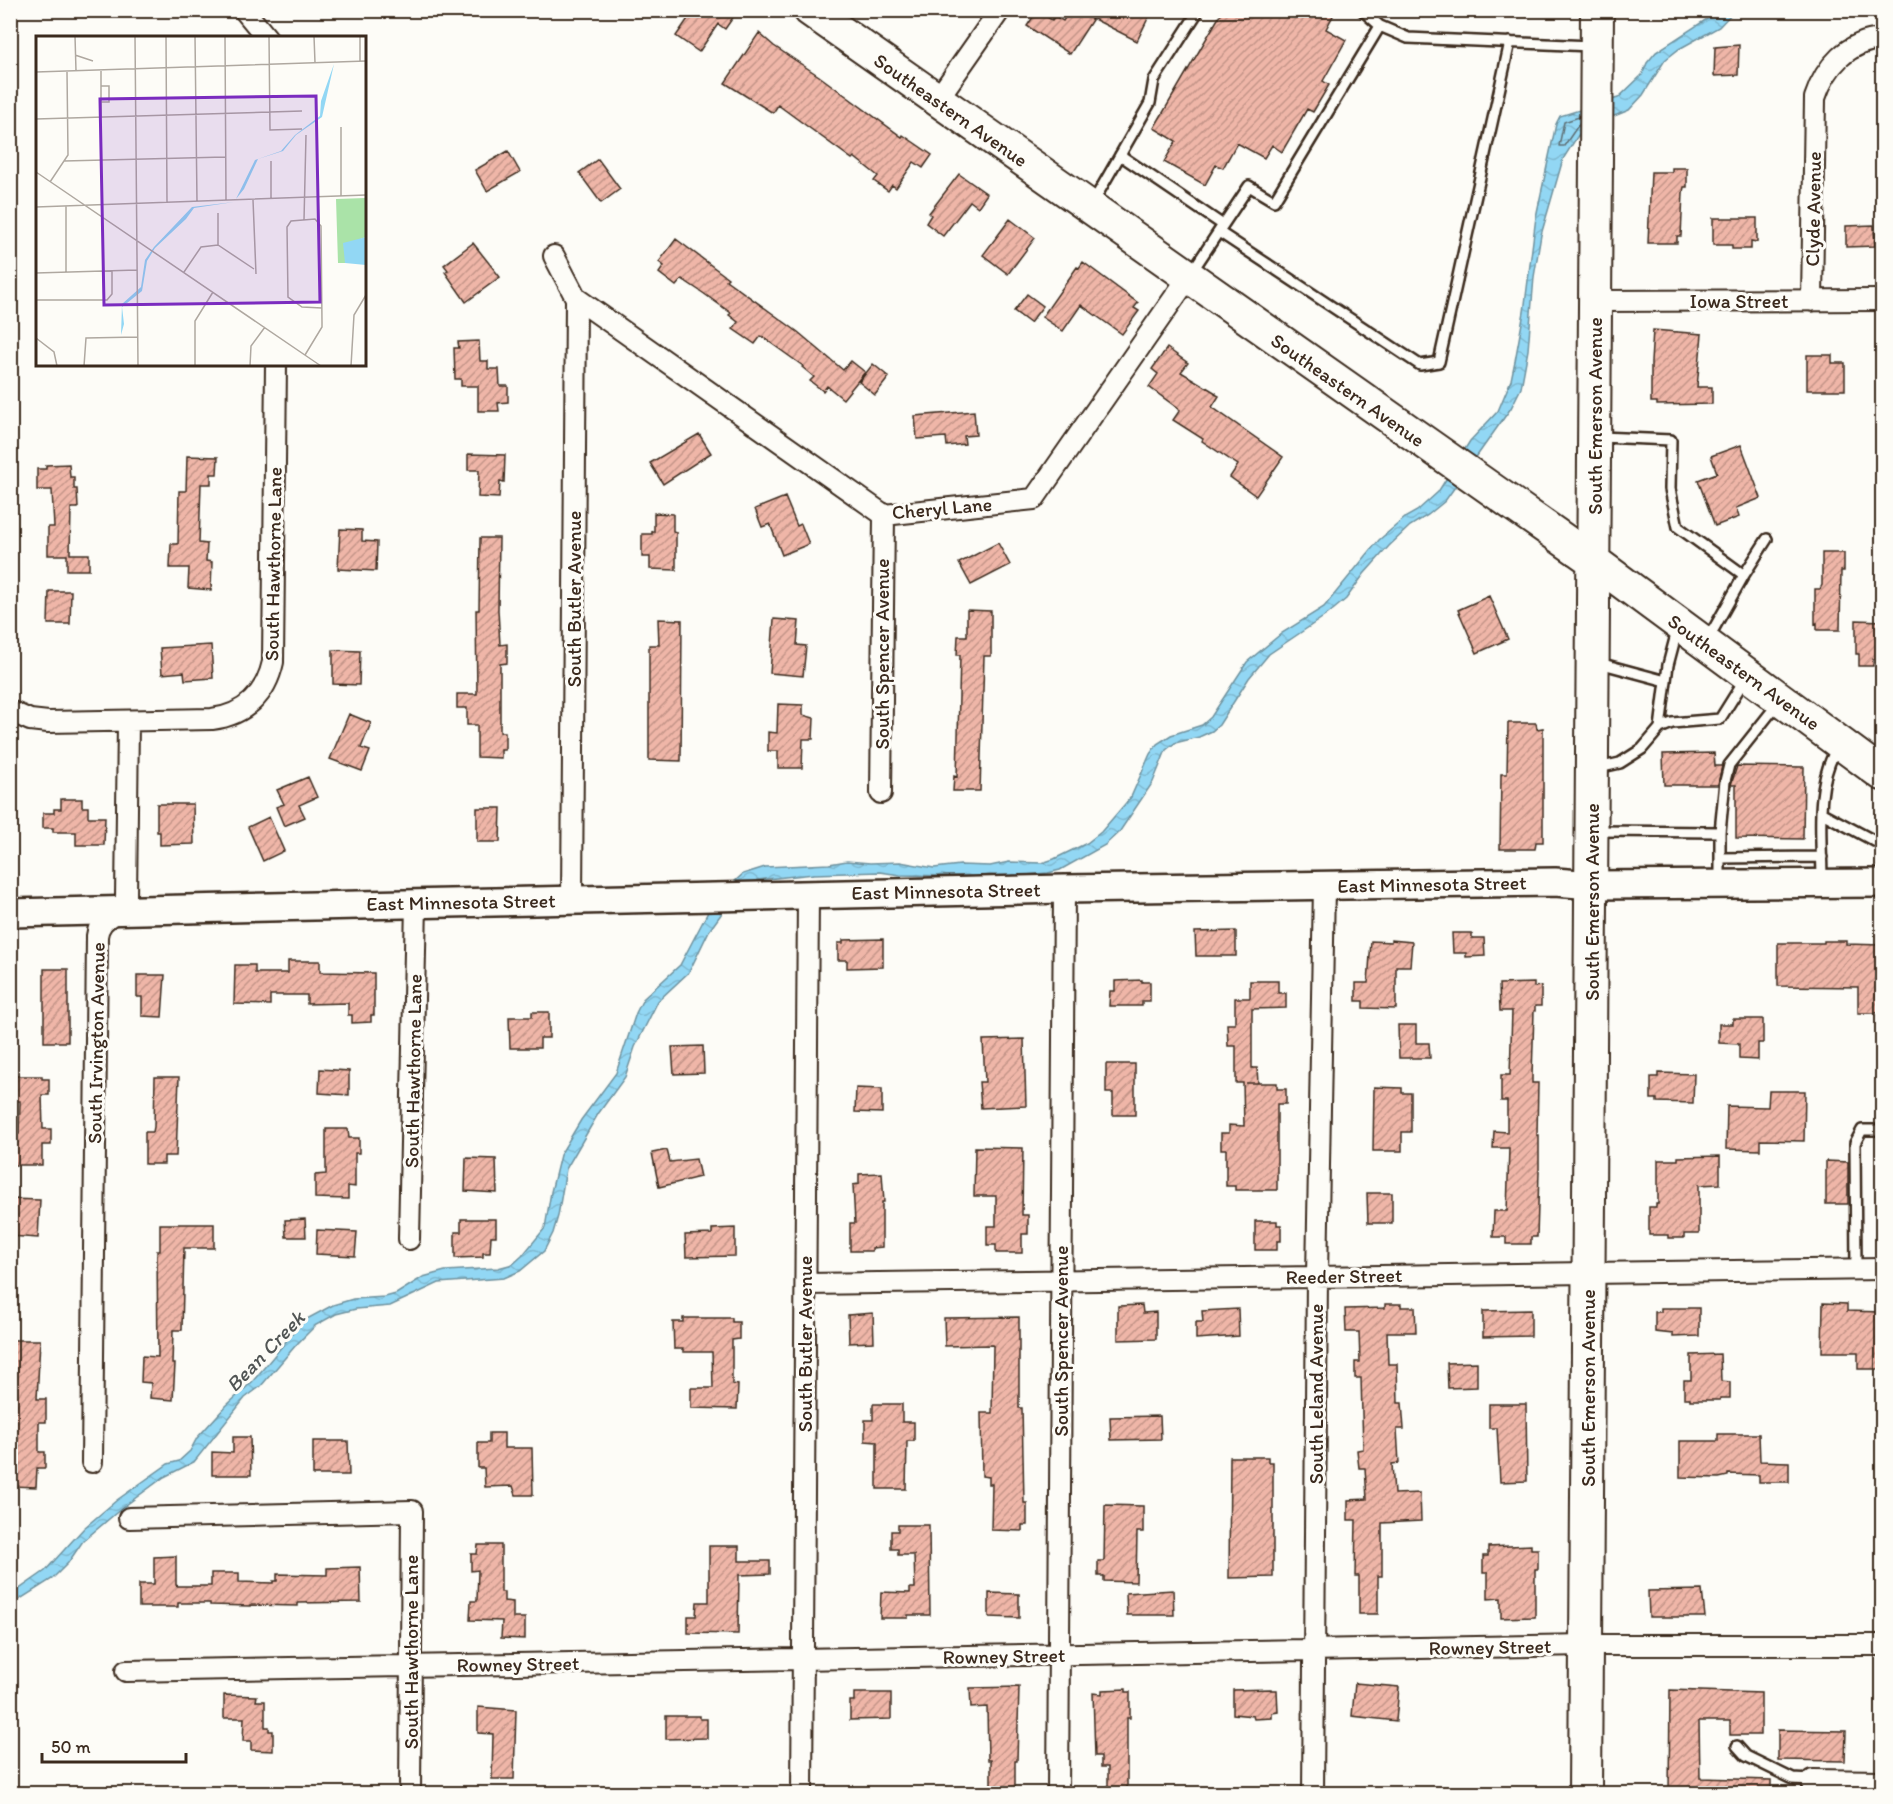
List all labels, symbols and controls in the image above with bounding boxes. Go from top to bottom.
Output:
inset map [36,36,366,366]
street label: Southeastern Avenue [869,48,1033,172]
street label: Clyde Avenue [1800,151,1826,267]
street label: Iowa Street [1689,289,1789,313]
street label: South Emerson Avenue [1583,317,1607,515]
street label: Southeastern Avenue [1266,328,1430,452]
street label: South Hawthorne Lane [259,467,287,661]
street label: Cheryl Lane [891,492,993,524]
street label: South Butler Avenue [562,511,586,687]
street label: South Spencer Avenue [870,558,894,750]
street label: Southeastern Avenue [1663,609,1825,735]
street label: South Emerson Avenue [1580,803,1604,1001]
street label: East Minnesota Street [1337,870,1527,898]
street label: East Minnesota Street [851,877,1041,905]
street label: East Minnesota Street [366,888,556,916]
street label: South Irvington Avenue [82,942,110,1144]
street label: South Hawthorne Lane [399,974,427,1168]
street label: South Spencer Avenue [1049,1245,1073,1437]
street label: South Butler Avenue [793,1256,817,1432]
street label: Reeder Street [1285,1263,1403,1289]
street label: South Emerson Avenue [1576,1289,1600,1487]
water label: Bean Creek [220,1304,311,1397]
street label: South Leland Avenue [1304,1304,1328,1484]
street label: South Hawthorne Lane [399,1555,423,1749]
street label: Rowney Street [1428,1634,1552,1660]
street label: Rowney Street [942,1643,1066,1669]
street label: Rowney Street [456,1651,580,1677]
scale bar [42,1726,186,1764]
text: 50 m [51,1736,91,1758]

